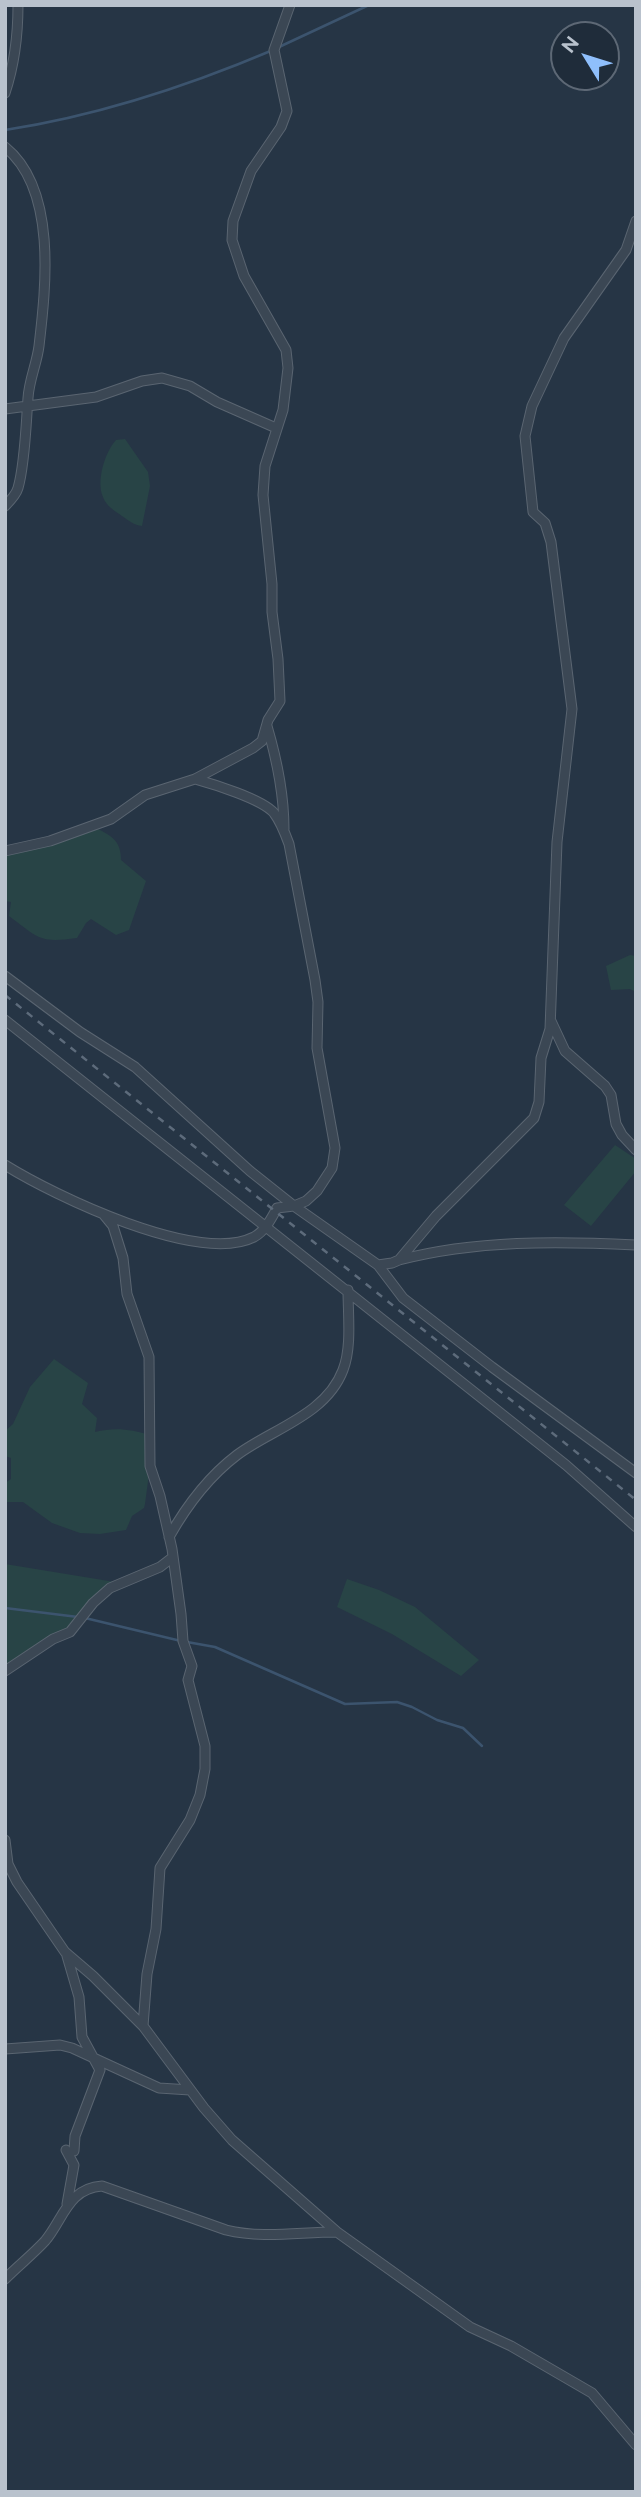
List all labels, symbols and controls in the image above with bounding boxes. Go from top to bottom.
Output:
north arrow [550,21,620,91]
text: N [557,32,583,57]

